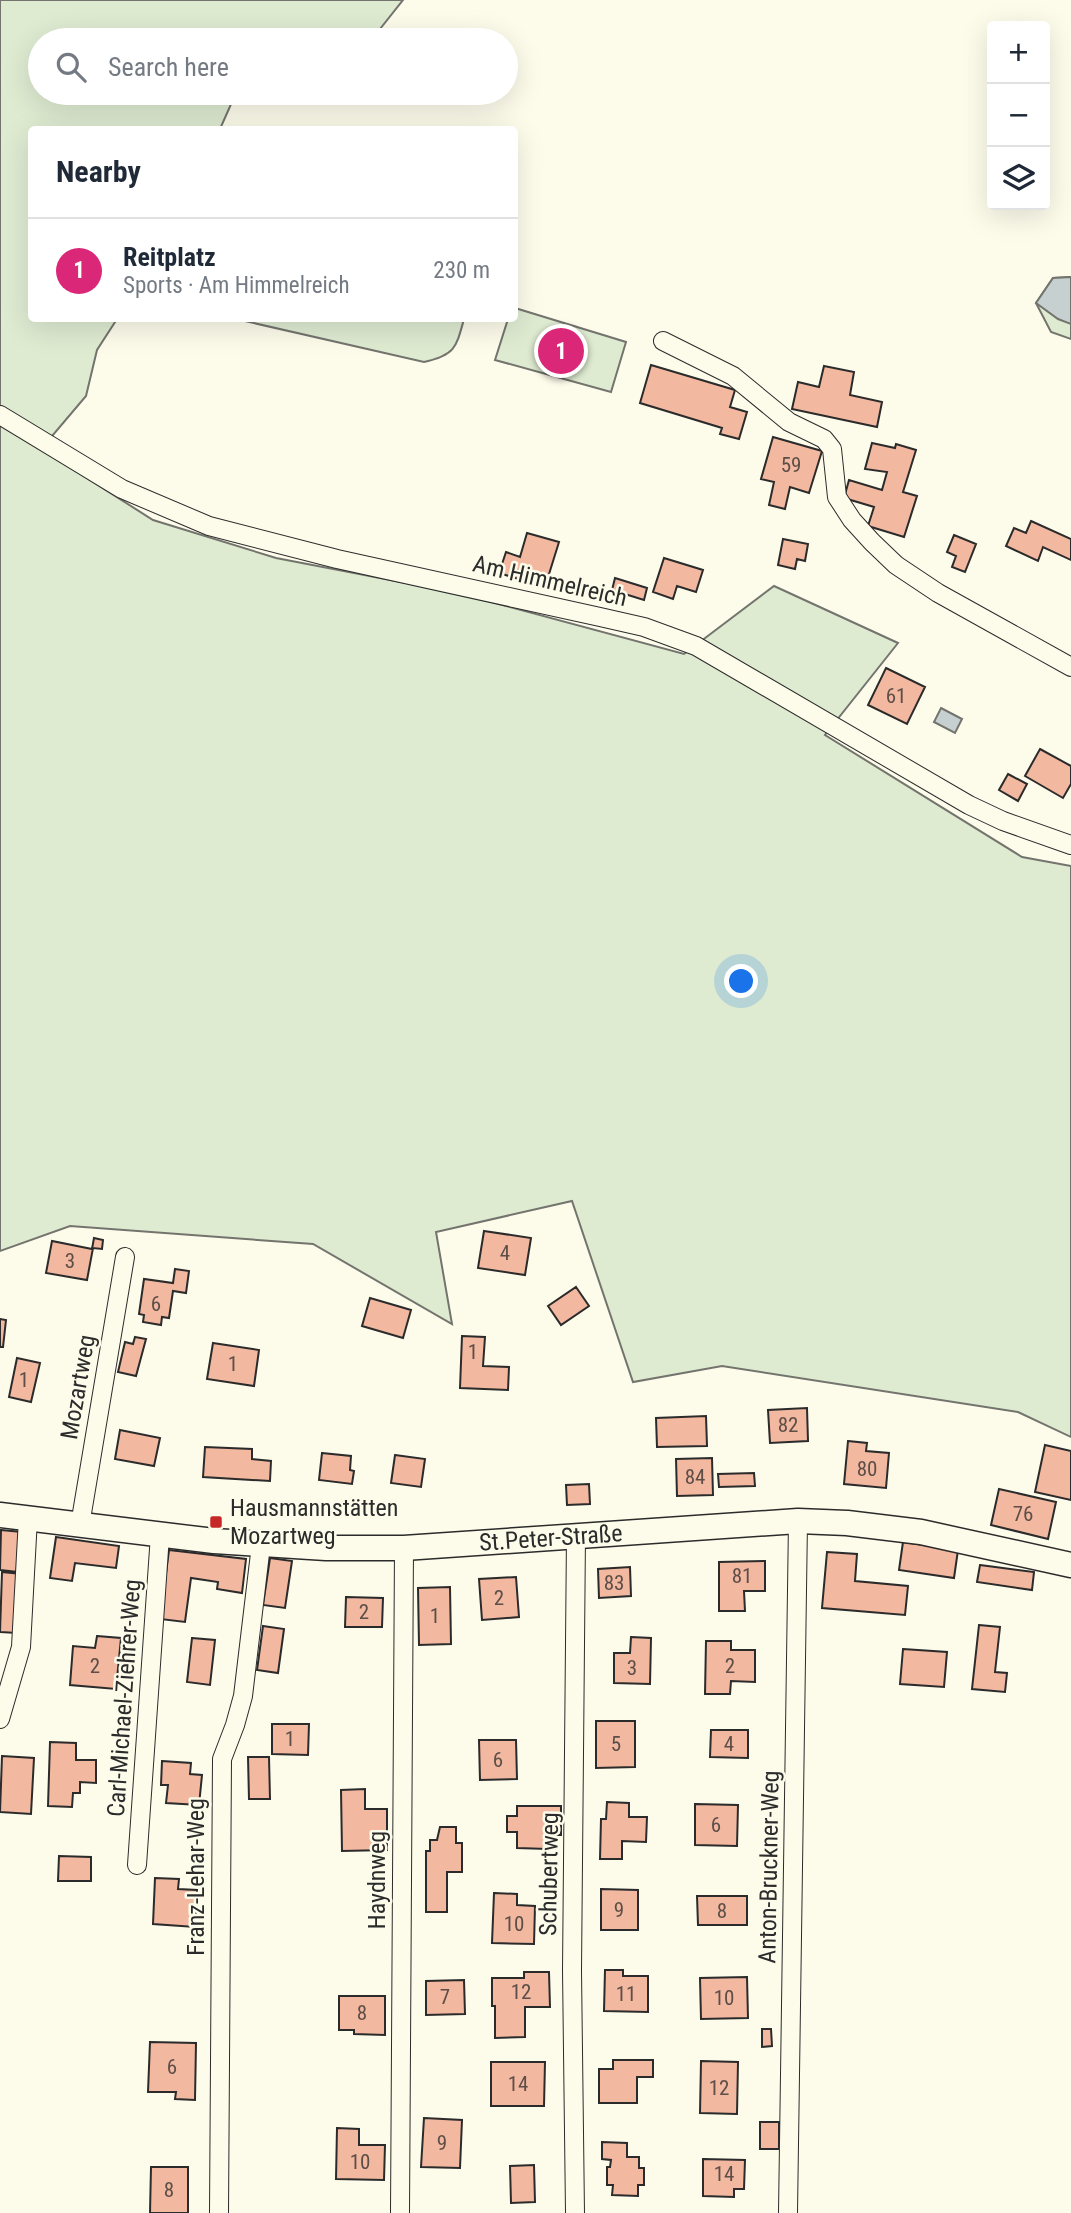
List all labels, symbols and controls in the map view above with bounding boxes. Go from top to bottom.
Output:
map controls [987,21,1050,210]
button: + [987,21,1050,84]
search box [28,28,518,105]
icon: search [52,48,90,86]
text: Search here [108,52,229,82]
button: − [987,84,1050,147]
button: layers [987,147,1050,210]
text: Nearby [56,154,141,189]
text: Reitplatz [123,242,216,272]
text: 1 [73,257,85,284]
text: 230 m [433,257,490,284]
text: Sports · Am Himmelreich [123,272,350,299]
pin: 1 [538,325,584,377]
house number: 59 [781,453,801,477]
street label: Am Himmelreich [470,550,630,612]
house number: 61 [886,684,906,708]
your location [724,964,758,998]
house number: 4 [500,1241,510,1265]
house number: 3 [65,1249,75,1273]
house number: 6 [151,1292,161,1316]
street label: Mozartweg [55,1333,101,1441]
house number: 1 [468,1340,478,1364]
house number: 1 [228,1352,238,1376]
house number: 1 [19,1368,29,1392]
house number: 82 [778,1413,798,1437]
house number: 80 [857,1457,877,1481]
house number: 84 [685,1465,705,1489]
place label: Hausmannstätten Mozartweg [230,1494,398,1550]
house number: 76 [1013,1502,1033,1526]
marker: Hausmannstätten Mozartweg [208,1514,224,1530]
street label: St.Peter-Straße [478,1519,623,1557]
house number: 81 [732,1564,752,1588]
house number: 83 [604,1571,624,1595]
street label: Carl-Michael-Ziehrer-Weg [102,1578,146,1818]
house number: 2 [494,1586,504,1610]
house number: 2 [359,1600,369,1624]
house number: 1 [430,1604,440,1628]
house number: 2 [90,1654,100,1678]
house number: 2 [725,1654,735,1678]
house number: 3 [627,1656,637,1680]
house number: 1 [285,1727,295,1751]
house number: 5 [611,1732,621,1756]
house number: 4 [724,1732,734,1756]
house number: 6 [493,1748,503,1772]
street label: Anton-Bruckner-Weg [753,1770,785,1964]
street label: Franz-Lehar-Weg [182,1798,210,1956]
street label: Schubertweg [534,1812,564,1936]
house number: 6 [711,1813,721,1837]
street label: Haydnweg [363,1831,391,1929]
house number: 9 [614,1898,624,1922]
house number: 8 [717,1899,727,1923]
house number: 10 [504,1912,524,1936]
house number: 12 [511,1980,531,2004]
house number: 11 [616,1982,636,2006]
house number: 7 [440,1985,450,2009]
house number: 10 [714,1986,734,2010]
house number: 8 [357,2001,367,2025]
house number: 6 [167,2055,177,2079]
house number: 14 [508,2072,528,2096]
house number: 12 [709,2076,729,2100]
house number: 9 [437,2131,447,2155]
house number: 10 [350,2150,370,2174]
house number: 14 [714,2162,734,2186]
house number: 8 [164,2178,174,2202]

